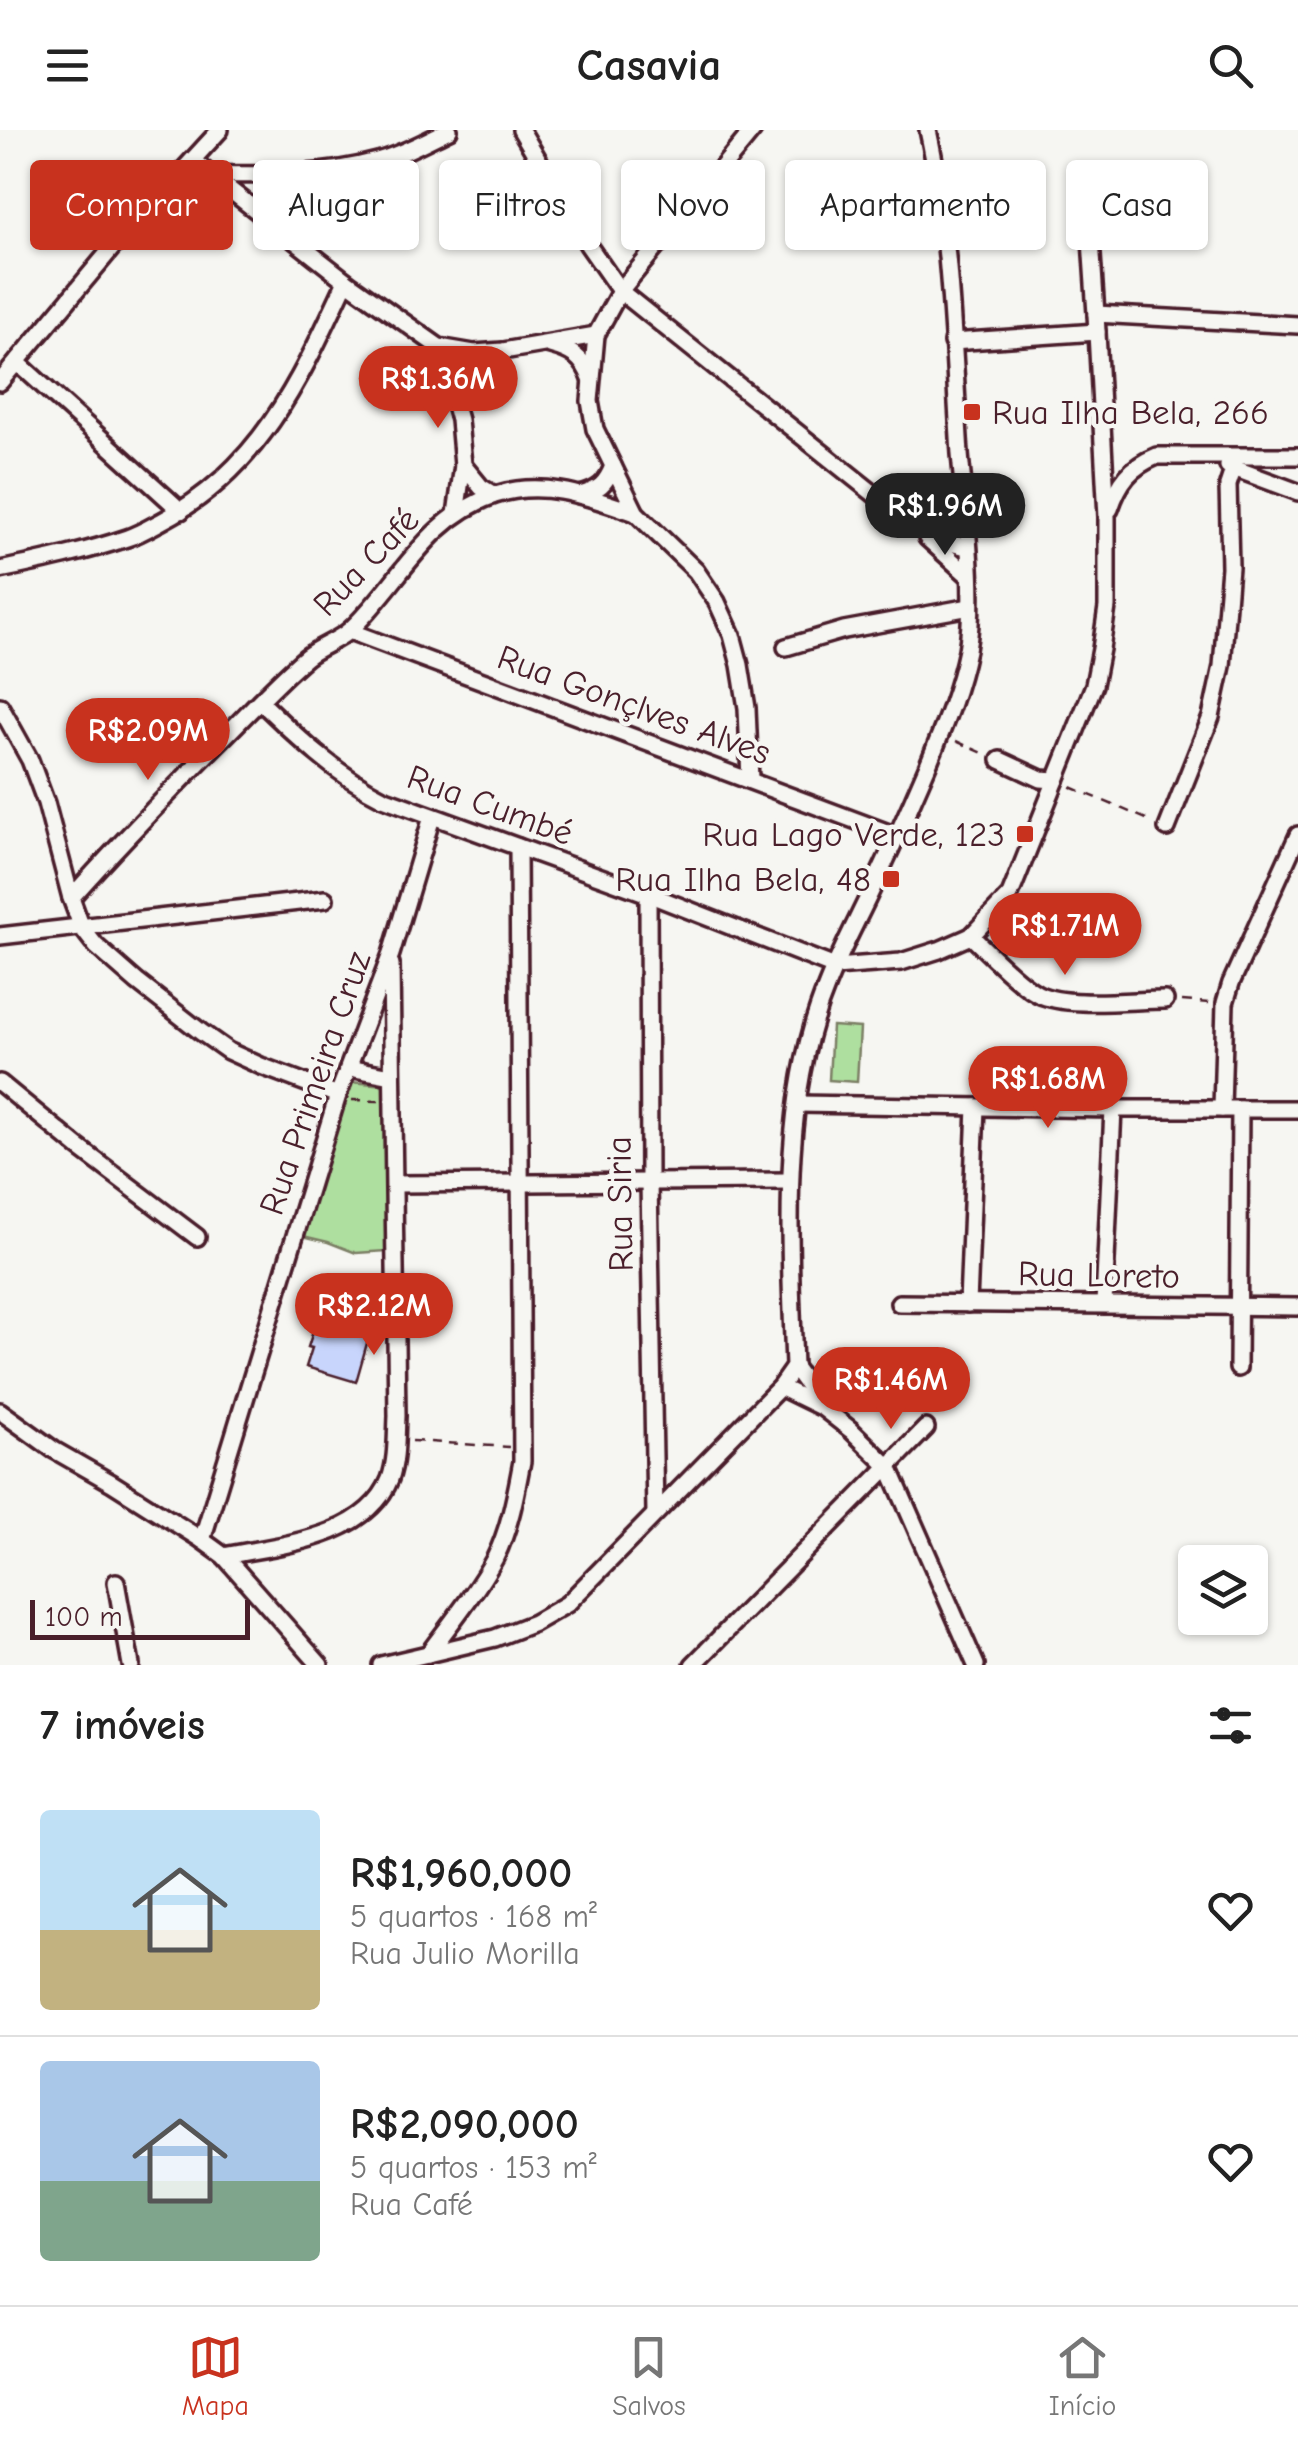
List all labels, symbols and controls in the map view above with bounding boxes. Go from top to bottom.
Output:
icon: menu [40,38,95,93]
icon: search [1203,38,1258,93]
text: Casavia [577,39,721,91]
chip: Comprar [30,160,233,250]
chip: Alugar [253,160,419,250]
chip: Filtros [439,160,601,250]
chip: Novo [621,160,765,250]
chip: Apartamento [785,160,1046,250]
chip: Casa [1066,160,1208,250]
pin: R$1.36M [346,346,530,431]
text: R$1.36M [381,360,495,397]
place label: Rua Ilha Bela, 266 [992,392,1269,433]
marker: Rua Ilha Bela, 266 [961,401,983,423]
pin: R$1.96M [853,473,1037,558]
text: R$1.96M [887,487,1003,524]
street label: Rua Café [305,499,427,625]
street label: Rua Gonçlves Alves [492,637,776,773]
pin: R$2.09M [56,698,240,783]
text: R$2.09M [88,712,208,749]
street label: Rua Cumbé [402,756,578,854]
place label: Rua Lago Verde, 123 [702,814,1005,855]
marker: Rua Lago Verde, 123 [1014,823,1036,845]
place label: Rua Ilha Bela, 48 [615,859,871,900]
marker: Rua Ilha Bela, 48 [880,868,902,890]
pin: R$1.71M [973,893,1157,978]
text: R$1.71M [1010,907,1120,944]
street label: Rua Primeira Cruz [251,946,379,1220]
pin: R$1.68M [956,1046,1140,1131]
text: R$1.68M [990,1060,1106,1097]
street label: Rua Siria [598,1136,642,1272]
street label: Rua Loreto [1018,1253,1180,1297]
pin: R$2.12M [282,1273,466,1358]
text: R$2.12M [317,1287,431,1324]
pin: R$1.46M [799,1347,983,1432]
text: R$1.46M [834,1361,948,1398]
map controls [1178,1545,1268,1635]
button: layers [1178,1545,1268,1635]
scale bar [30,1595,250,1640]
text: 100 m [45,1601,123,1633]
icon: filters [1203,1698,1258,1753]
text: 7 imóveis [40,1701,205,1750]
text: R$1,960,000 [350,1849,572,1898]
icon: home [120,1850,240,1970]
icon: heart [1203,1883,1258,1938]
text: 5 quartos · 168 m² [350,1898,597,1935]
text: Rua Julio Morilla [350,1935,580,1972]
text: R$2,090,000 [350,2100,579,2149]
icon: home [120,2101,240,2221]
icon: heart [1203,2134,1258,2189]
text: 5 quartos · 153 m² [350,2149,597,2186]
text: Rua Café [350,2186,473,2223]
tab: Mapa [182,2330,249,2422]
tab: Salvos [612,2330,686,2422]
tab: Início [1049,2330,1116,2422]

